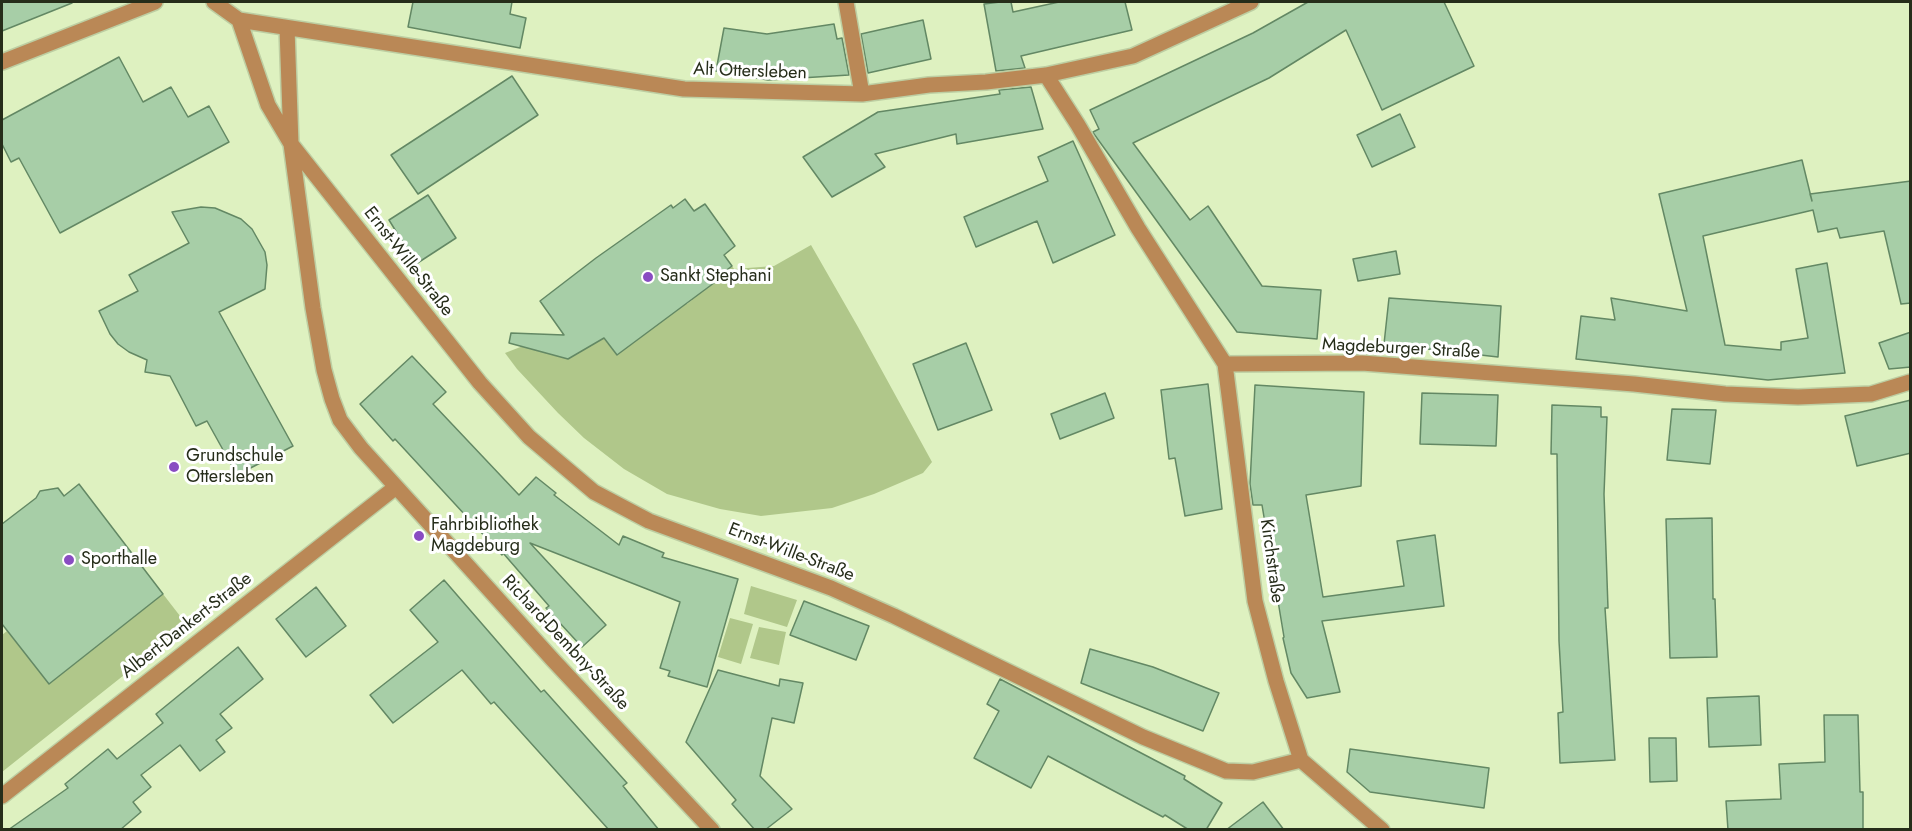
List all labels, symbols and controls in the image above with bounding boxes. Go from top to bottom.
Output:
street label: Alt Ottersleben [693,59,807,85]
street label: Ernst-Wille-Straße [358,203,458,321]
place label: Sankt Stephani [660,266,772,288]
marker: Sankt Stephani [641,270,655,284]
street label: Magdeburger Straße [1321,334,1481,364]
place label: Grundschule Ottersleben [186,446,283,488]
marker: Grundschule Ottersleben [167,460,181,474]
place label: Fahrbibliothek Magdeburg [431,515,539,558]
street label: Kirchstraße [1254,518,1288,604]
street label: Ernst-Wille-Straße [725,519,857,587]
marker: Fahrbibliothek Magdeburg [412,529,426,543]
place label: Sporthalle [81,549,157,571]
marker: Sporthalle [62,553,76,567]
street label: Albert-Dankert-Straße [117,568,257,684]
street label: Richard-Dembny-Straße [497,571,633,715]

